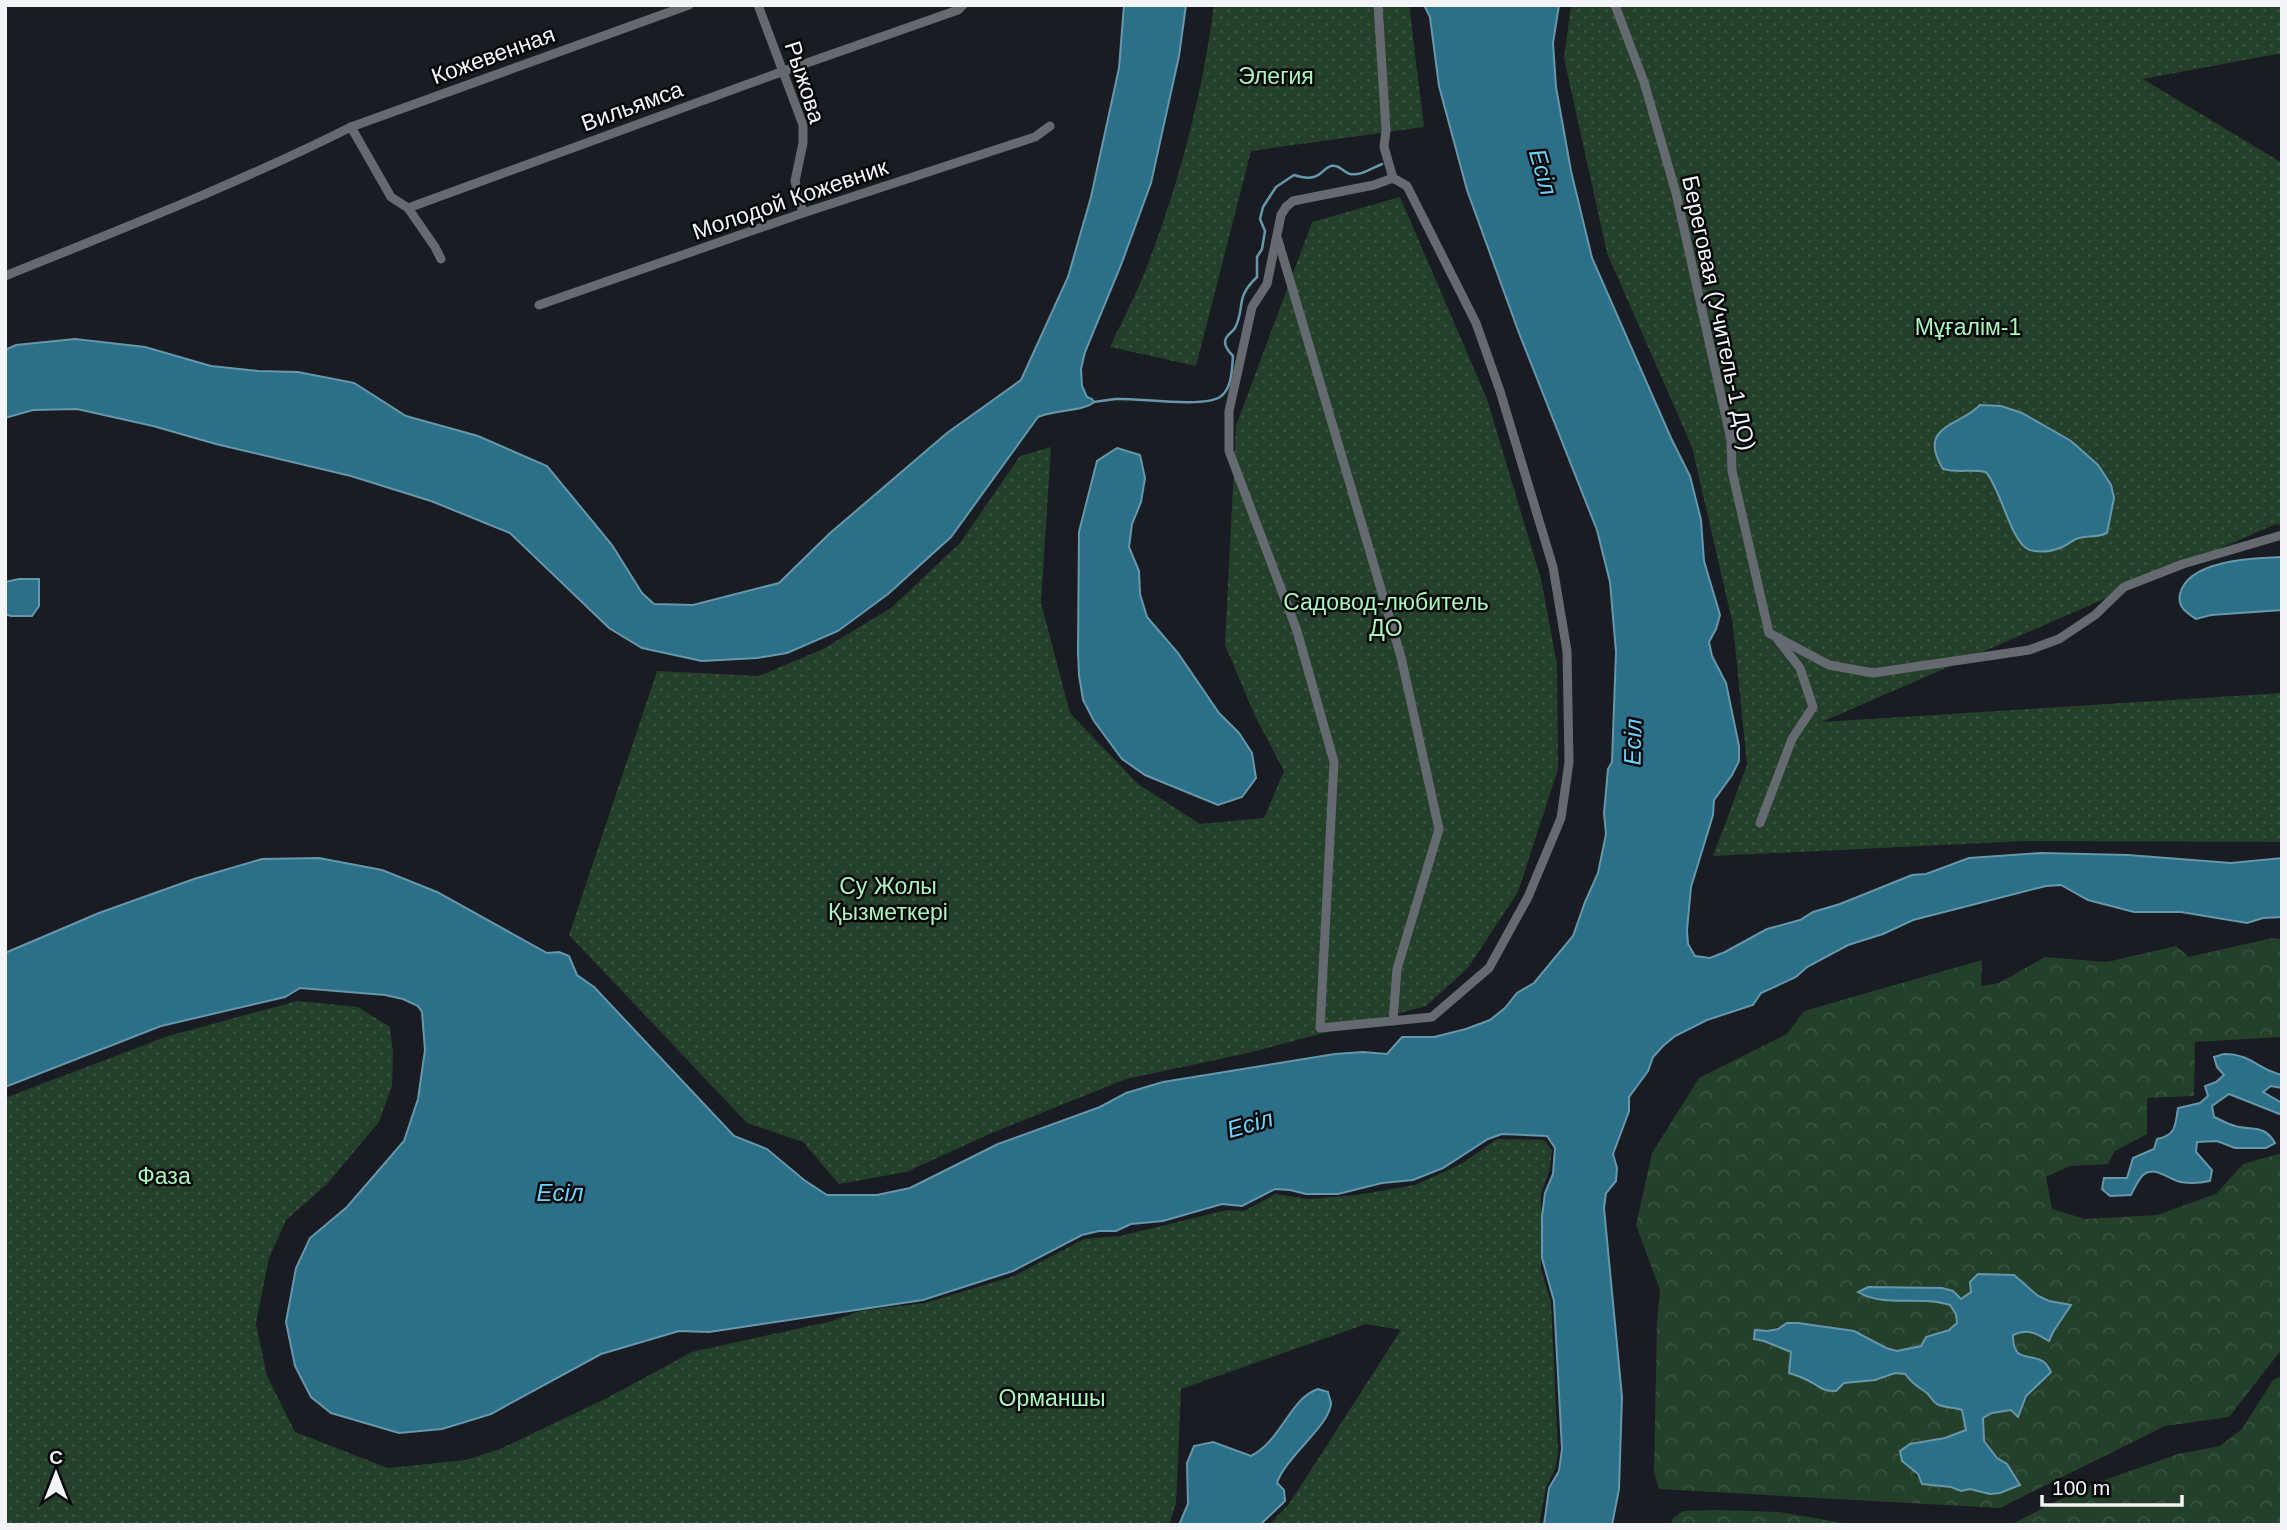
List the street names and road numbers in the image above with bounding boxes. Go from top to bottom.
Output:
street label: Кожевенная [428,21,558,89]
street label: Рыжова [780,38,831,127]
street label: Вильямса [578,76,687,136]
street label: Молодой Кожевник [689,153,892,245]
street label: Береговая (Учитель-1 ДО) [1677,173,1761,453]

